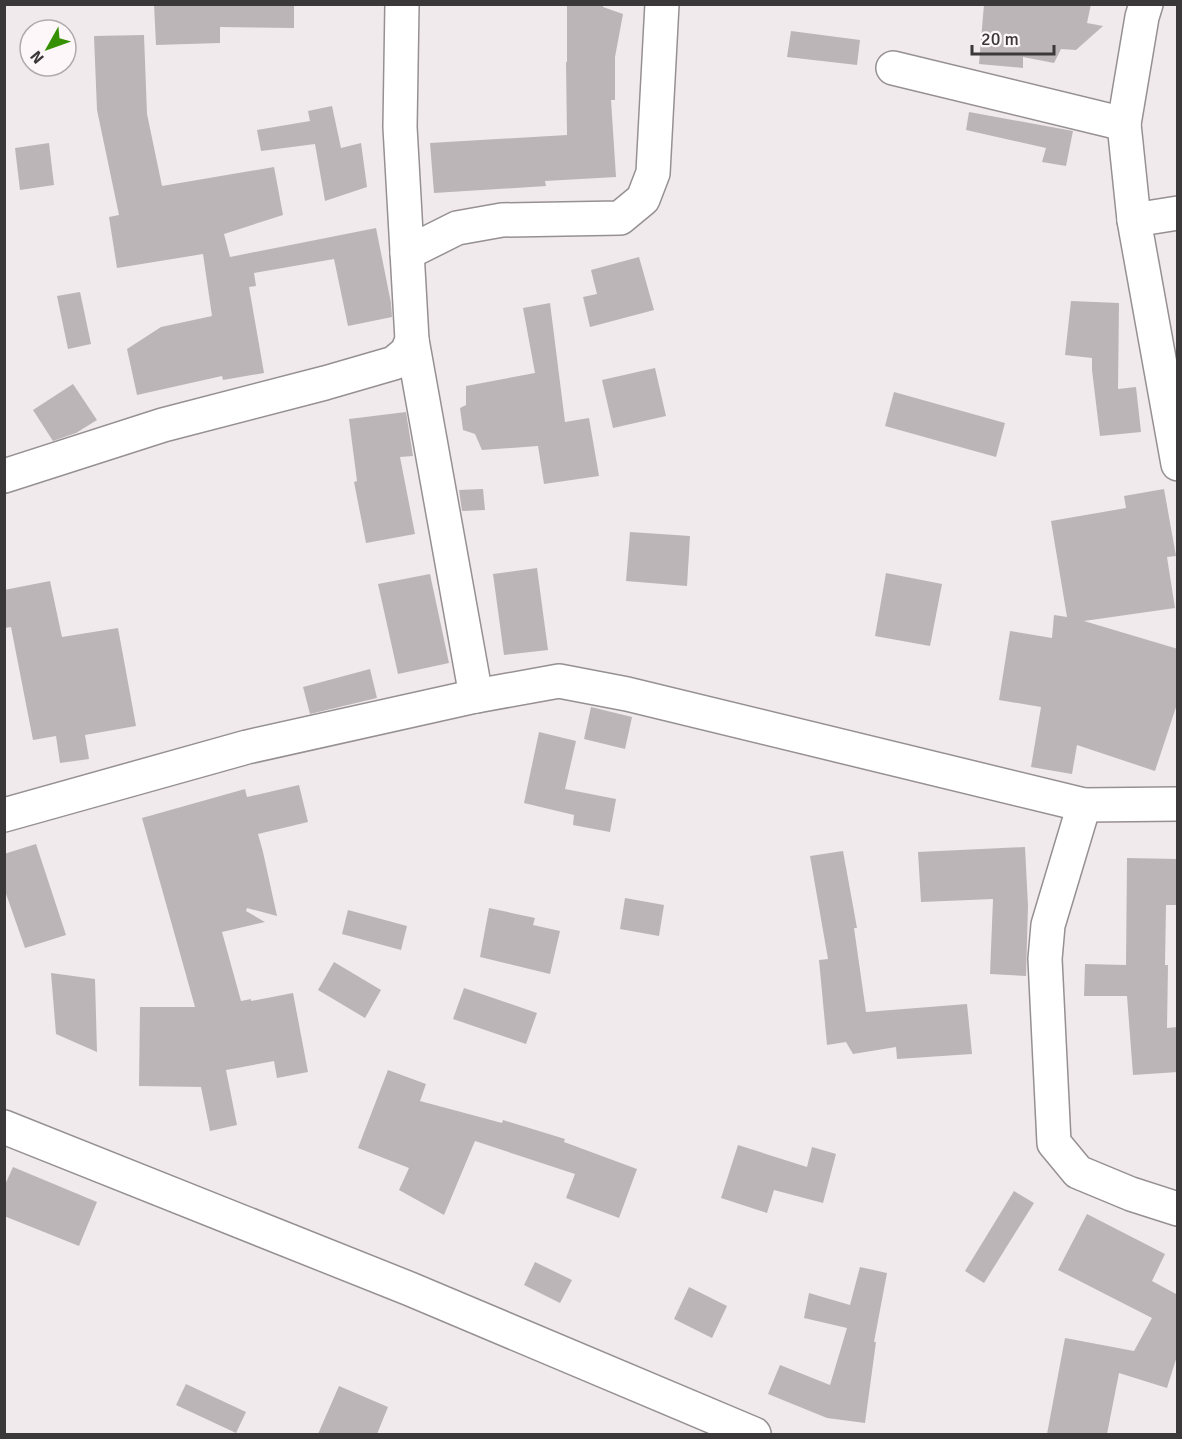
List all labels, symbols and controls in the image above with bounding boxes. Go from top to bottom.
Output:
north arrow [18,18,78,78]
scale bar [972,18,1054,56]
text: 20 m [981,28,1019,50]
text: N [26,46,49,68]

